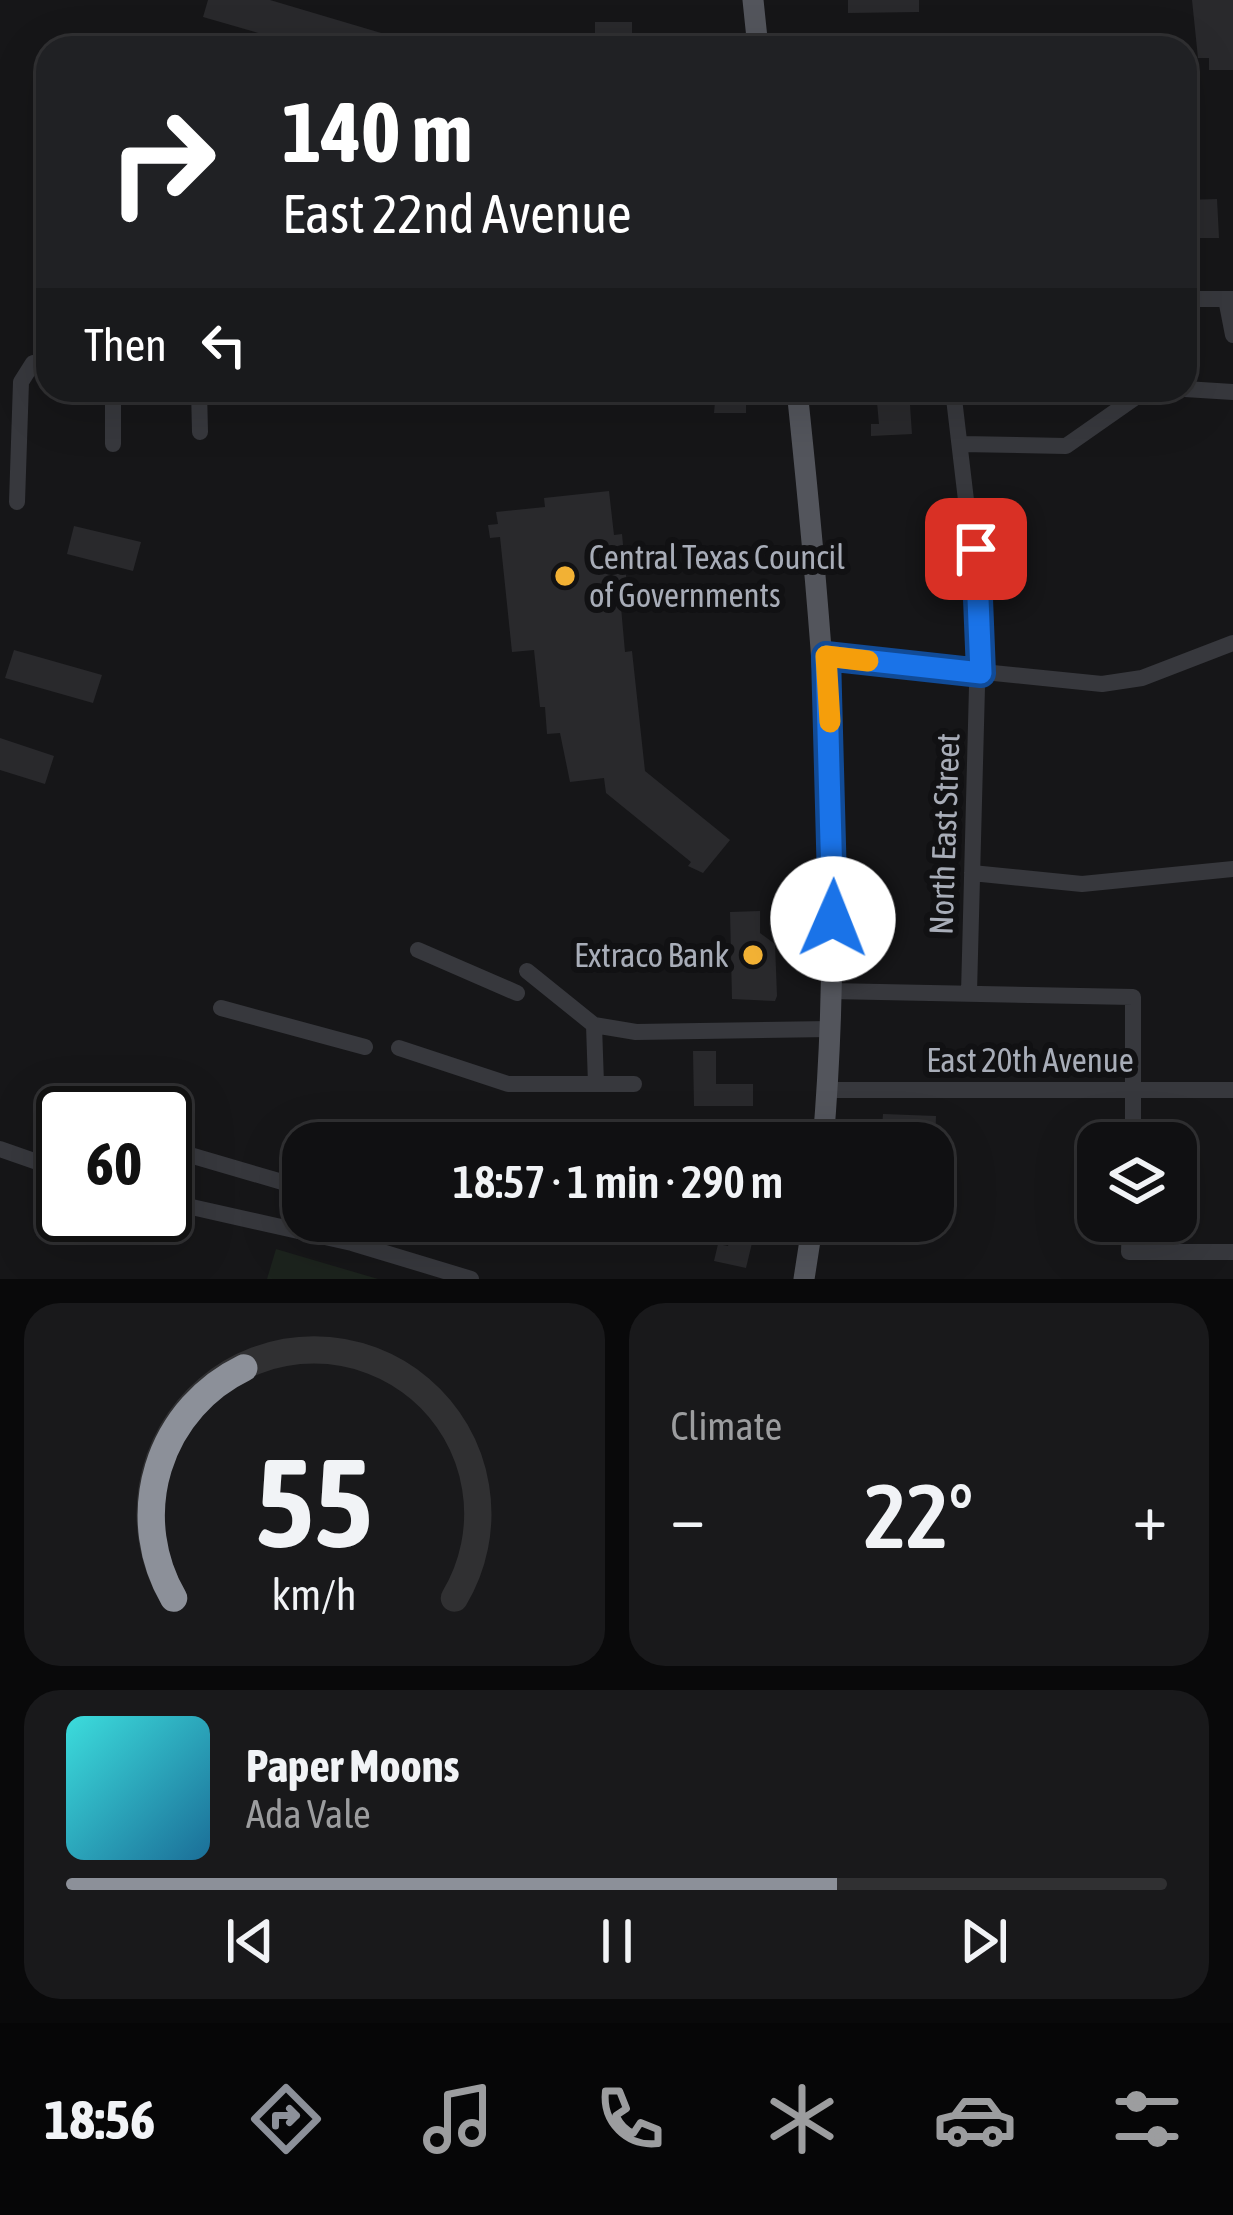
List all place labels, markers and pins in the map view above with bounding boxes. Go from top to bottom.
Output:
pin [925,498,1027,600]
place label: Central Texas Council of Governments [589,538,845,614]
marker: Central Texas Council of Governments [552,563,578,589]
place label: Extraco Bank [574,936,729,974]
marker: Extraco Bank [740,942,766,968]

